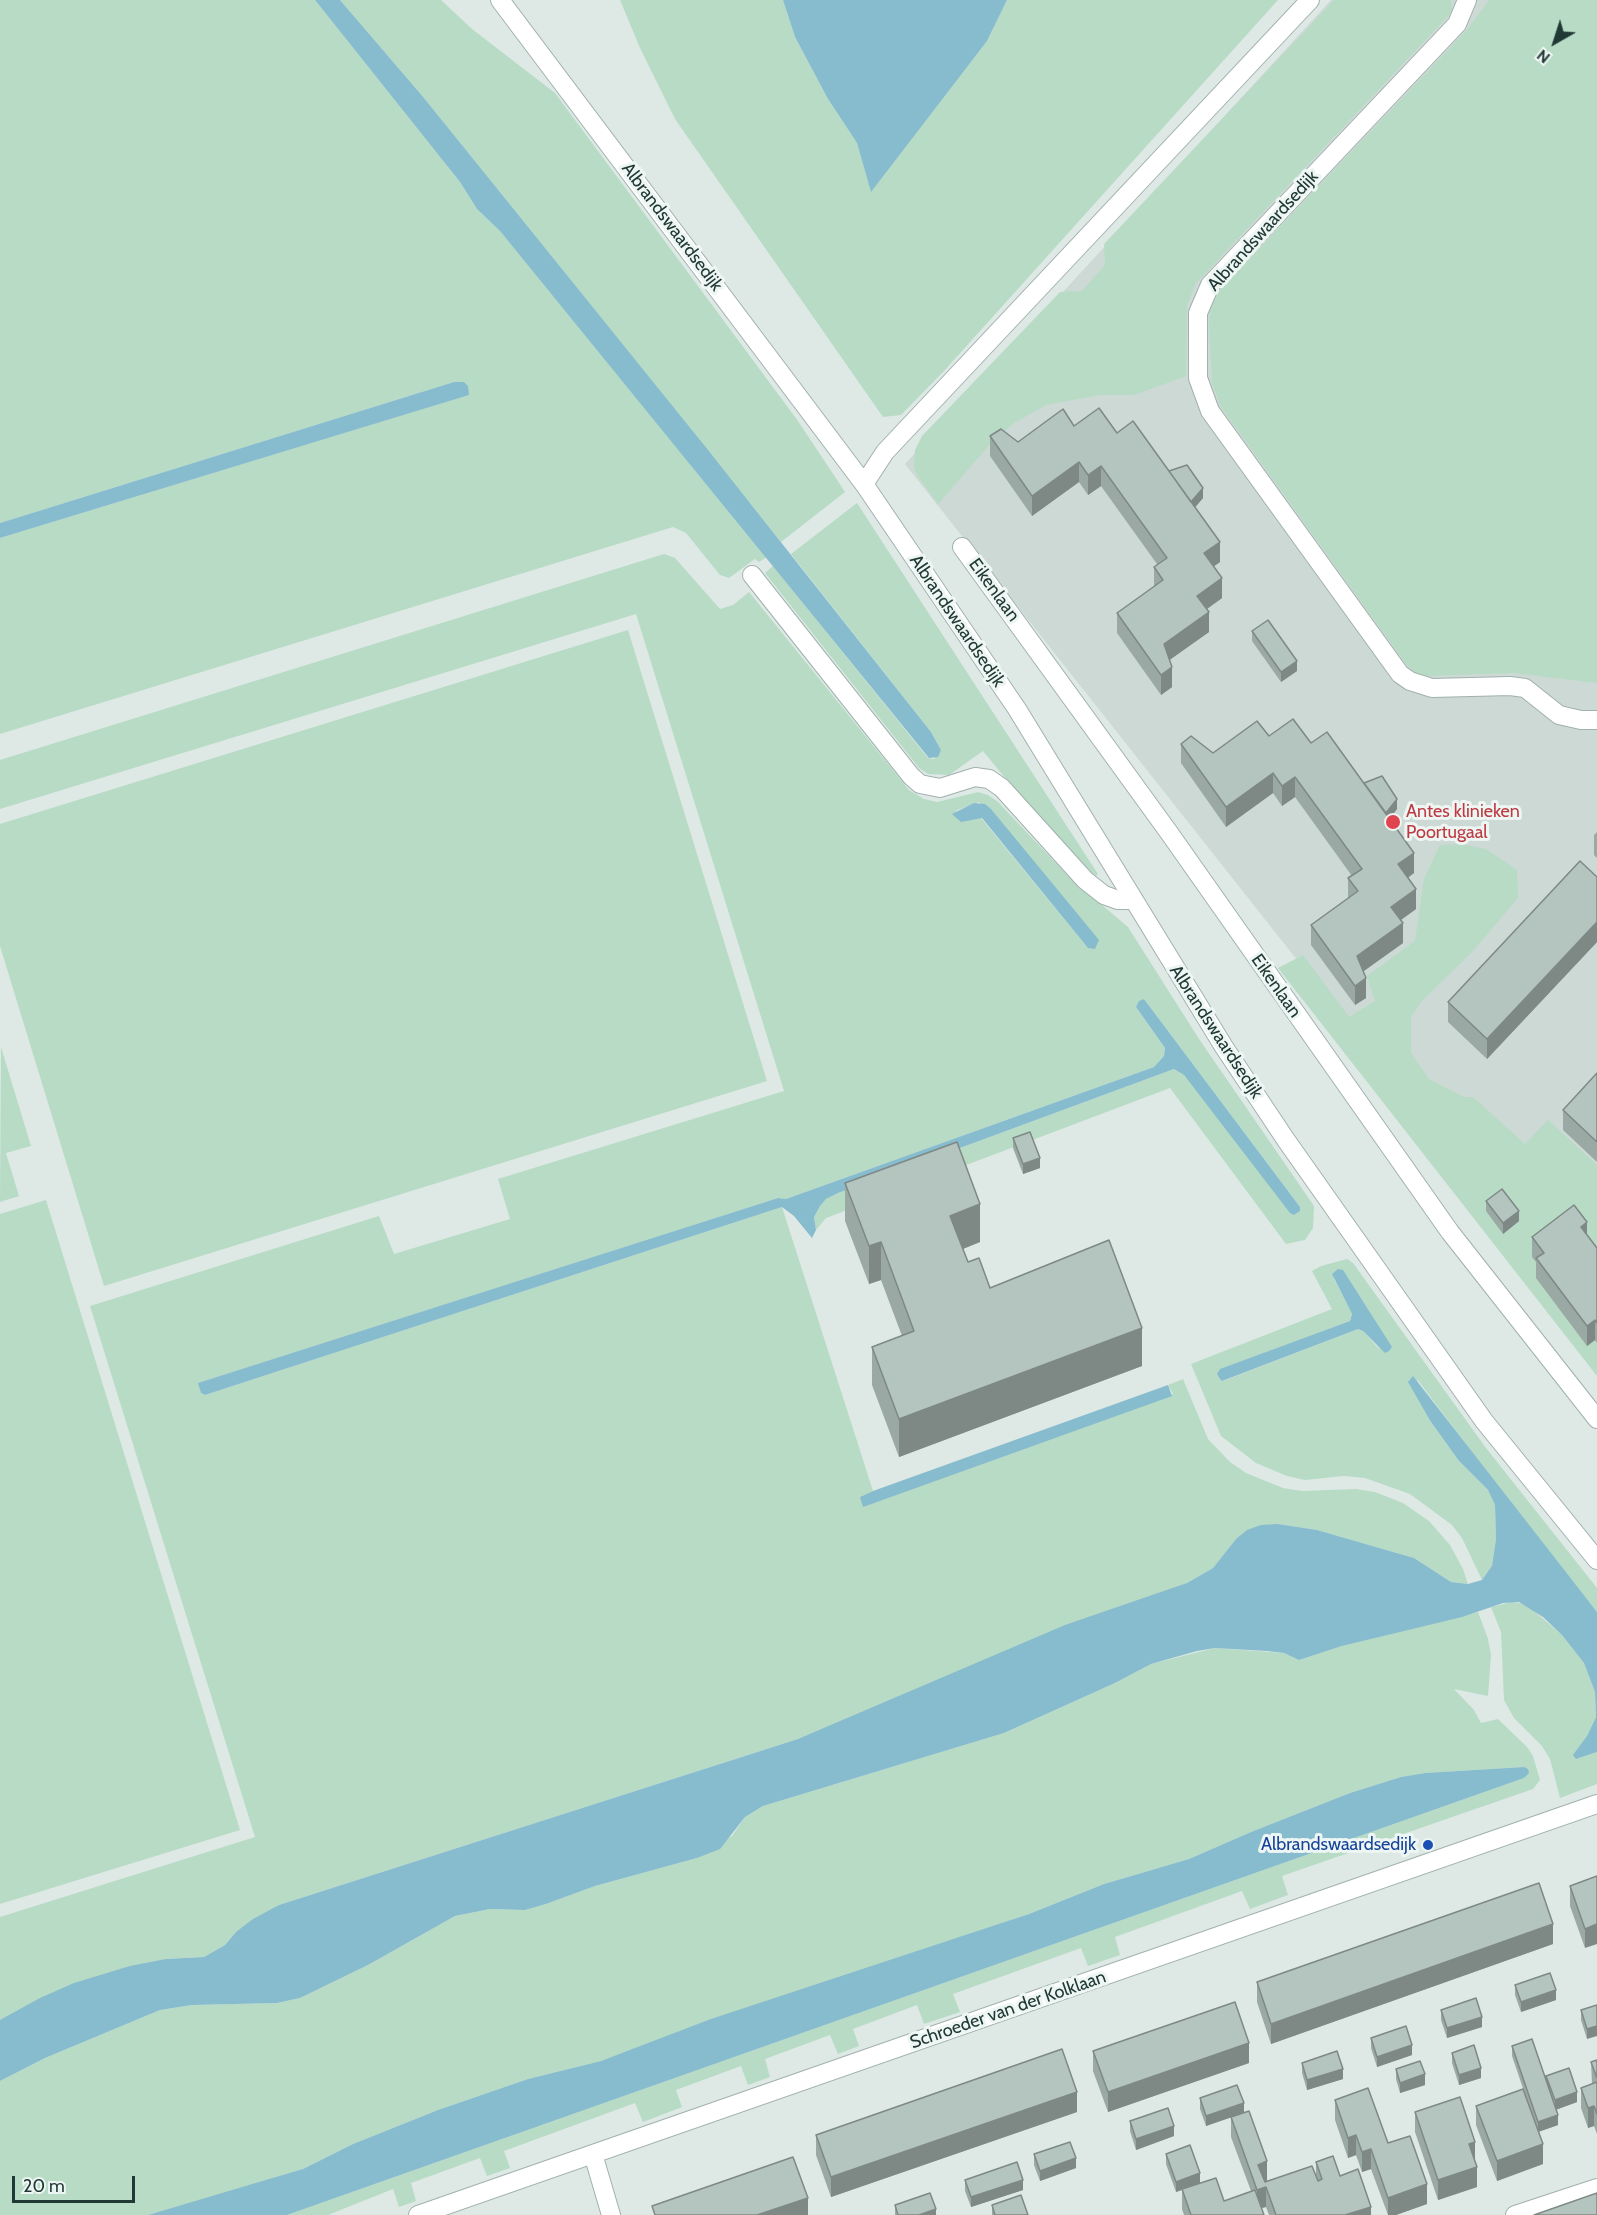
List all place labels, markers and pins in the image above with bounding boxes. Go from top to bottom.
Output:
place label: Antes klinieken Poortugaal [1406,801,1520,844]
marker: Antes klinieken Poortugaal [1384,813,1402,831]
place label: Albrandswaardsedijk [1261,1834,1416,1856]
marker: Albrandswaardsedijk [1421,1838,1435,1852]

